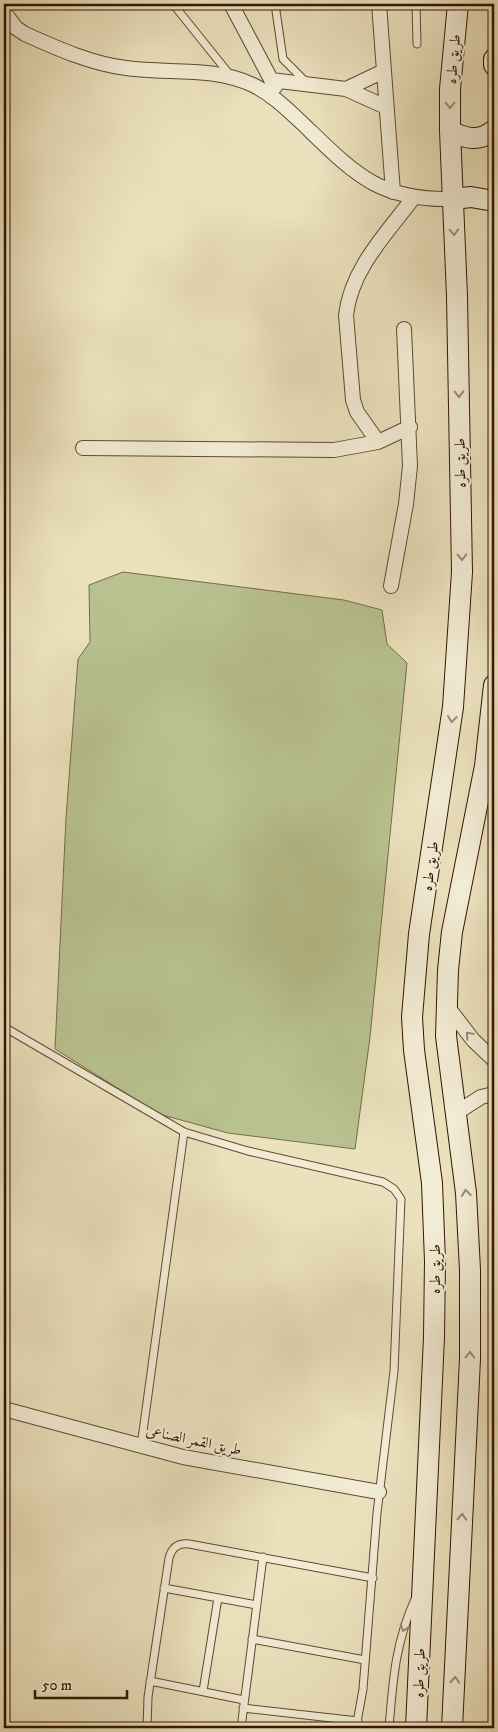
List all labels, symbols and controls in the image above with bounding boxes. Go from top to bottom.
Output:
street label: طريق طره [442,33,465,85]
one-way arrow [445,101,455,109]
one-way arrow [449,228,460,236]
one-way arrow [454,391,464,399]
street label: طريق طره [451,438,470,488]
one-way arrow [457,554,467,561]
one-way arrow [447,715,457,723]
street label: طريق طره [418,840,443,892]
one-way arrow [465,1031,474,1040]
one-way arrow [461,1188,472,1196]
street label: طريق طره [426,1244,445,1294]
one-way arrow [465,1351,475,1358]
street label: طريق القمر الصناعى [144,1421,244,1460]
one-way arrow [457,1513,468,1521]
one-way arrow [399,1623,409,1632]
street label: طريق طره [409,1648,430,1698]
scale bar [35,1667,128,1699]
one-way arrow [449,1675,460,1683]
text: 50 m [42,1676,72,1695]

